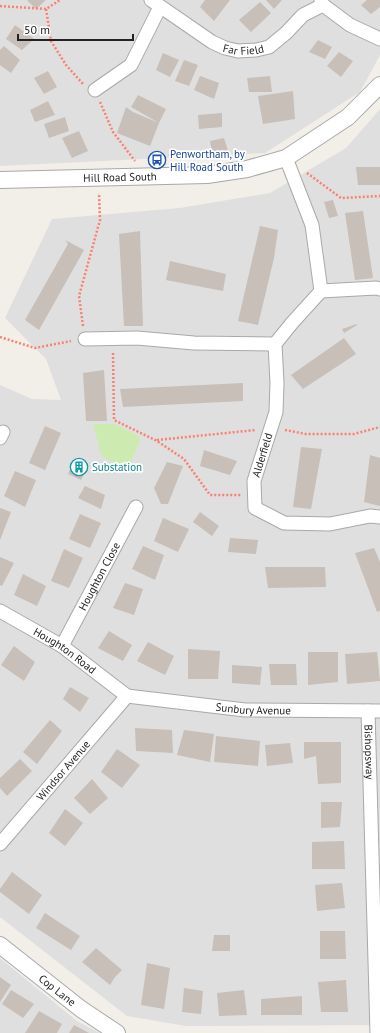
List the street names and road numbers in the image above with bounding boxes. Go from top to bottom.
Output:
street label: Far Field [221,41,265,58]
street label: Hill Road South [83,169,157,185]
street label: Alderfield [249,431,275,479]
street label: Houghton Close [75,539,123,613]
street label: Houghton Road [31,624,99,677]
street label: Sunbury Avenue [215,700,291,717]
street label: Bishopsway [361,724,377,781]
street label: Windsor Avenue [33,737,93,804]
street label: Cop Lane [36,971,79,1009]

